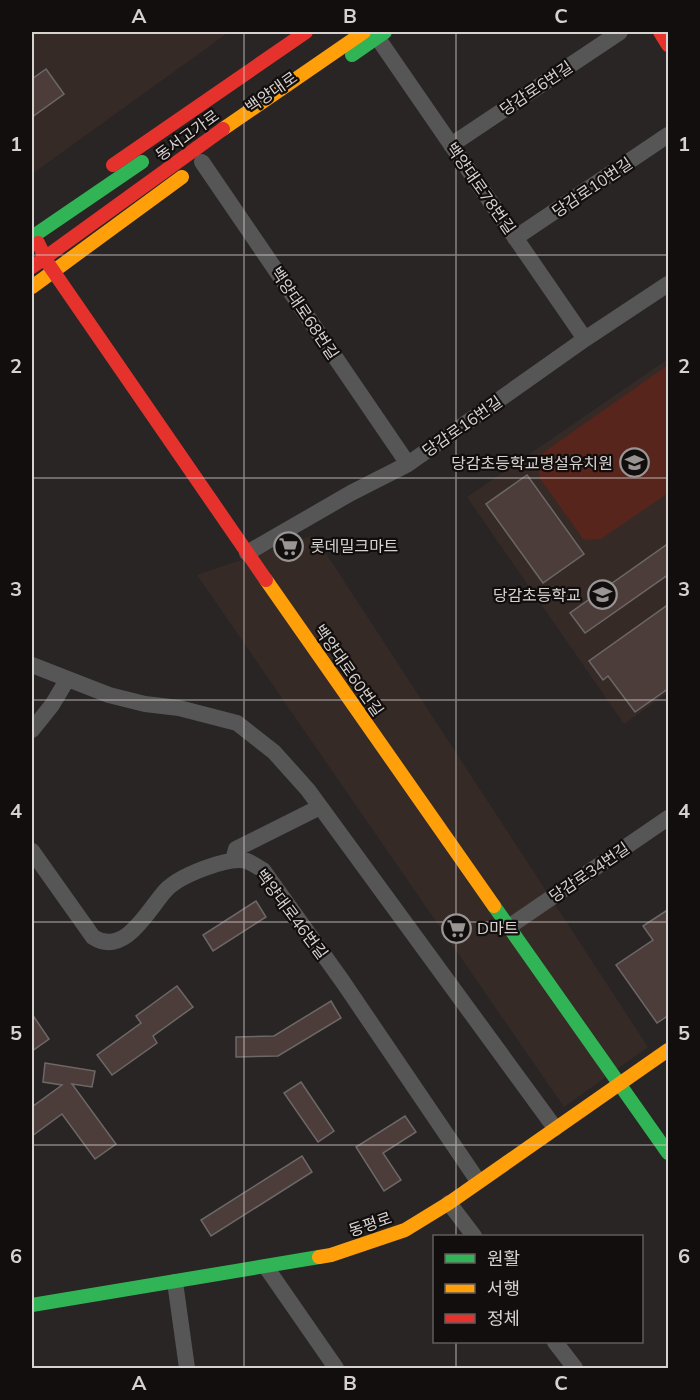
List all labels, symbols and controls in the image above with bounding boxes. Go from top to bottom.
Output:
text: A [132,3,147,28]
text: B [343,3,357,28]
text: C [554,3,568,28]
street label: 당감로6번길 [496,56,576,120]
street label: 백양대로 [241,67,301,117]
street label: 동서고가로 [151,105,223,165]
text: 1 [10,131,22,156]
text: 1 [678,131,690,156]
street label: 백양대로78번길 [442,138,520,238]
street label: 당감로10번길 [548,153,636,221]
street label: 백양대로68번길 [267,263,343,363]
text: 2 [10,353,22,378]
text: 2 [678,353,690,378]
street label: 당감로16번길 [418,391,506,461]
school or university icon: 당감초등학교병설유치원 [618,447,650,479]
place label: 당감초등학교병설유치원 [451,453,613,473]
supermarket icon: 롯데밀크마트 [273,530,305,562]
place label: 롯데밀크마트 [310,536,398,556]
text: 3 [10,576,22,601]
text: 3 [678,576,690,601]
school or university icon: 당감초등학교 [586,579,618,611]
place label: 당감초등학교 [493,585,581,605]
street label: 백양대로60번길 [310,620,388,720]
text: 4 [10,798,22,823]
text: 4 [678,798,690,823]
street label: 당감로34번길 [545,838,633,906]
street label: 백양대로46번길 [252,865,332,963]
supermarket icon: D마트 [440,912,472,944]
place label: D마트 [477,918,518,938]
text: 5 [10,1020,22,1045]
text: 5 [678,1020,690,1045]
street label: 동평로 [346,1207,394,1241]
legend [433,1235,643,1343]
text: 6 [10,1243,22,1268]
text: 6 [678,1243,690,1268]
text: 원활 [487,1247,520,1270]
text: 서행 [487,1277,520,1300]
text: 정체 [487,1307,520,1330]
text: A [132,1370,147,1395]
text: B [343,1370,357,1395]
text: C [554,1370,568,1395]

